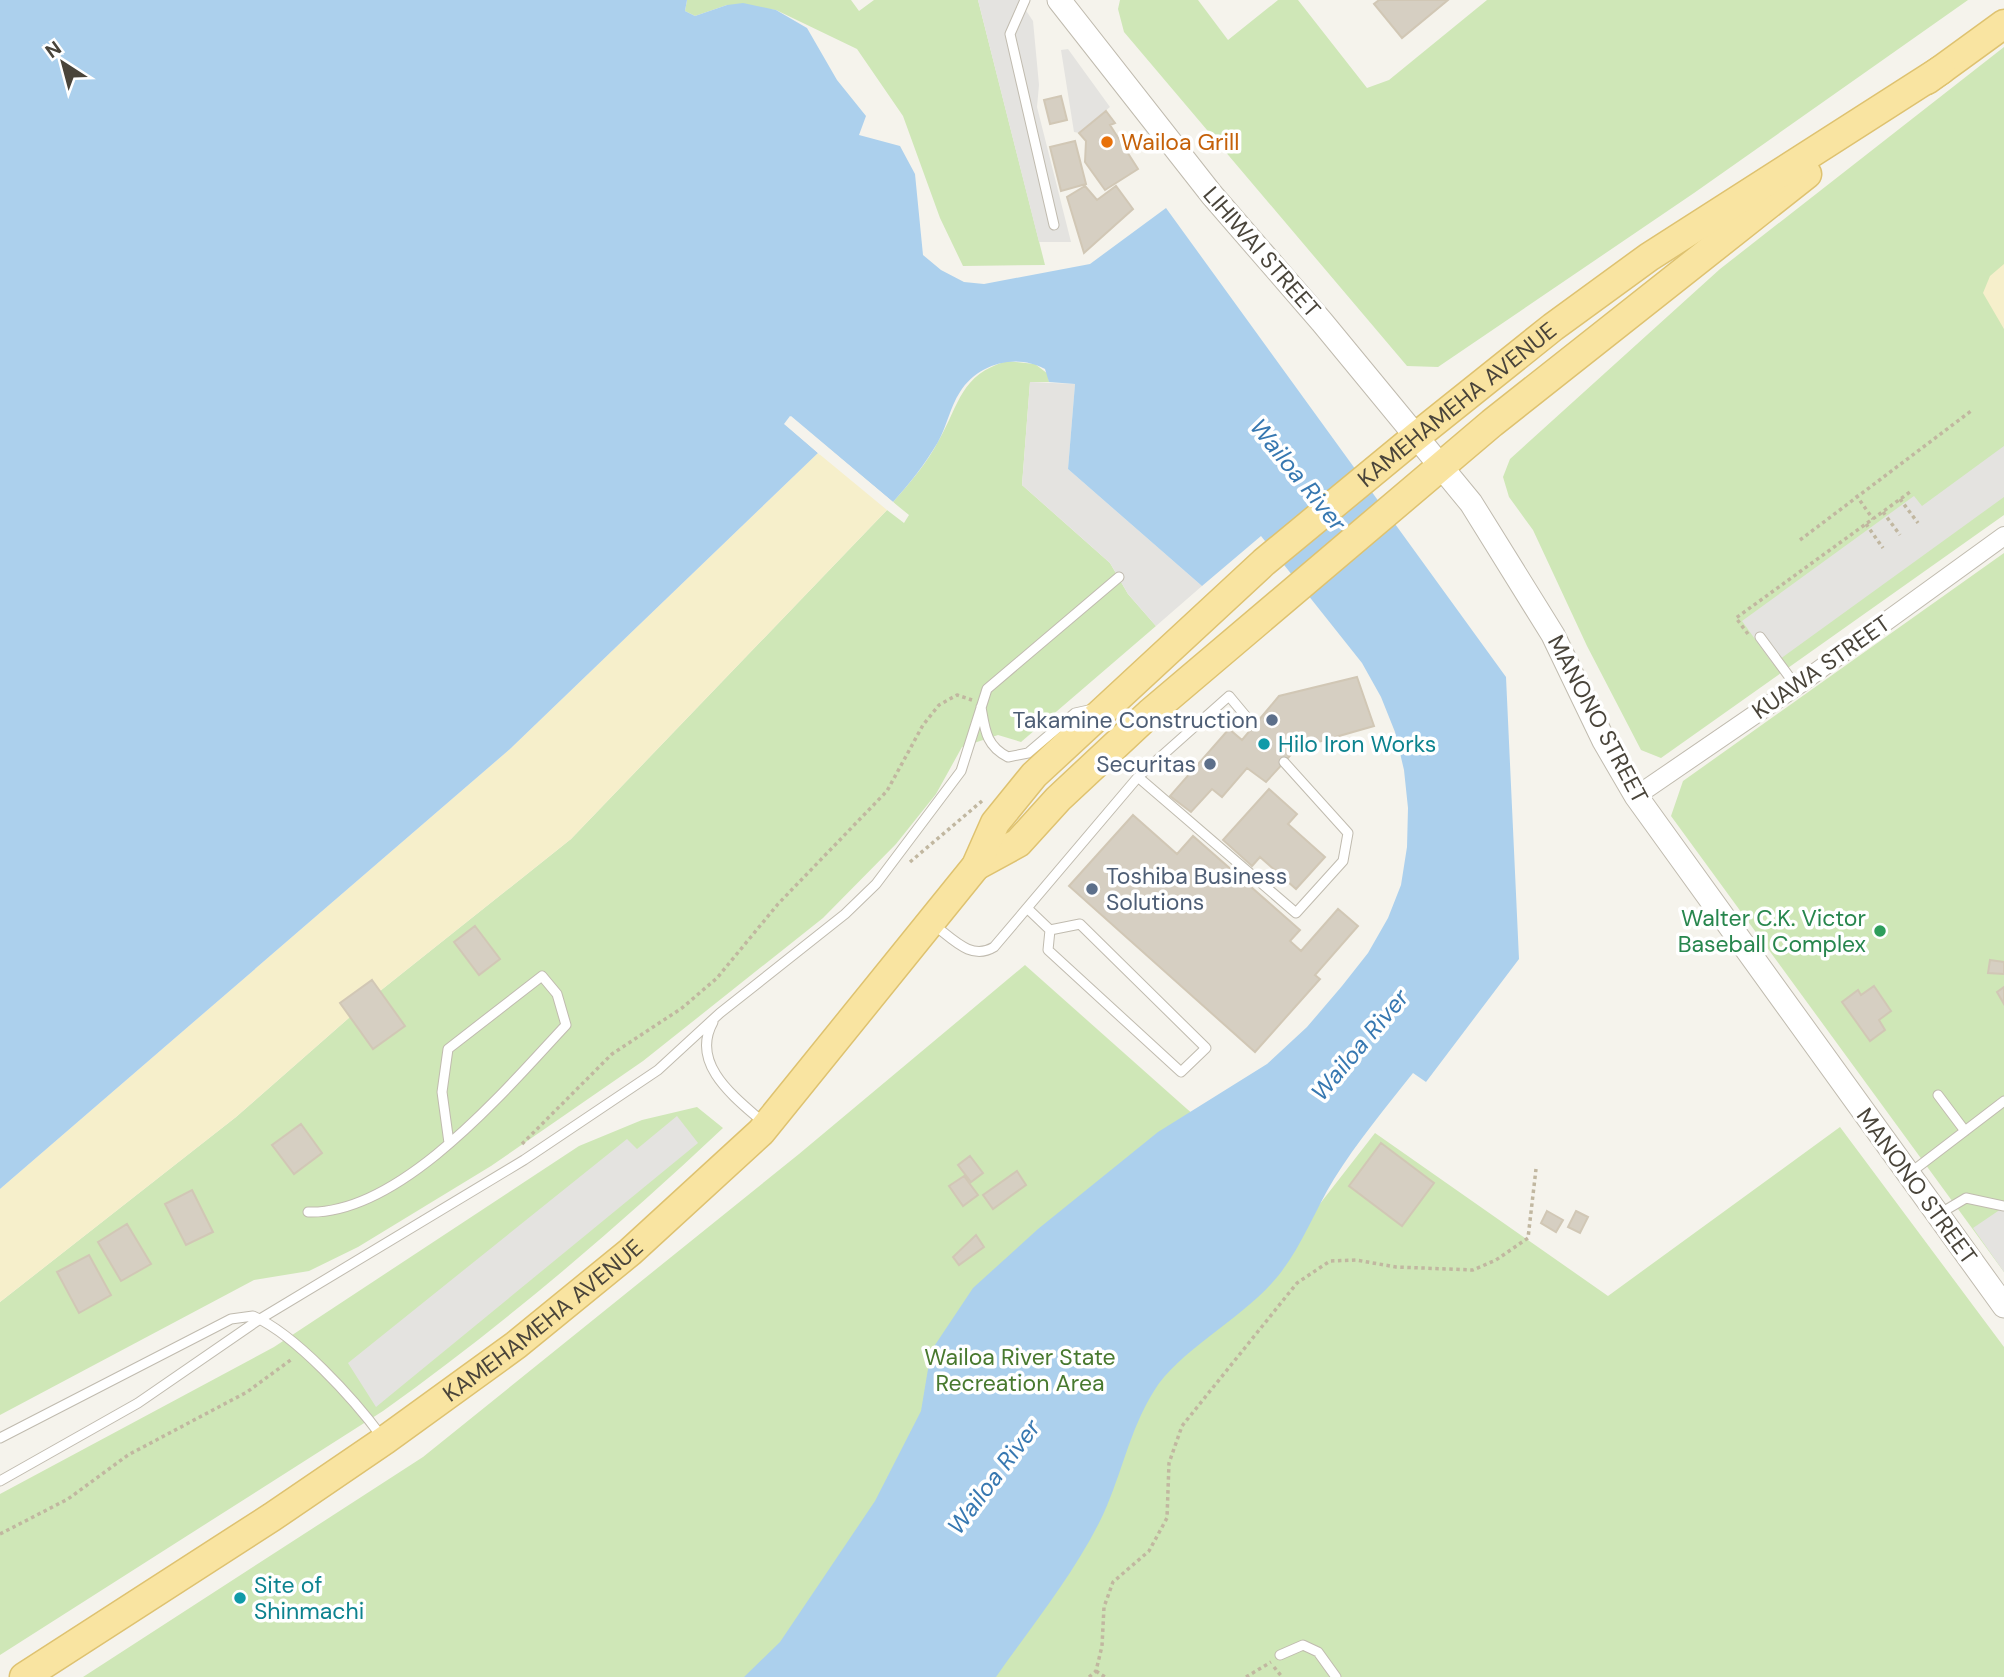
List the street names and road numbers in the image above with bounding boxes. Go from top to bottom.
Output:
street label: LIHIWAI STREET [1197,180,1327,324]
street label: KAMEHAMEHA AVENUE [1351,315,1562,494]
street label: KUAWA STREET [1746,608,1896,726]
street label: MANONO STREET [1541,630,1655,808]
street label: MANONO STREET [1850,1102,1984,1270]
street label: KAMEHAMEHA AVENUE [437,1232,649,1408]

